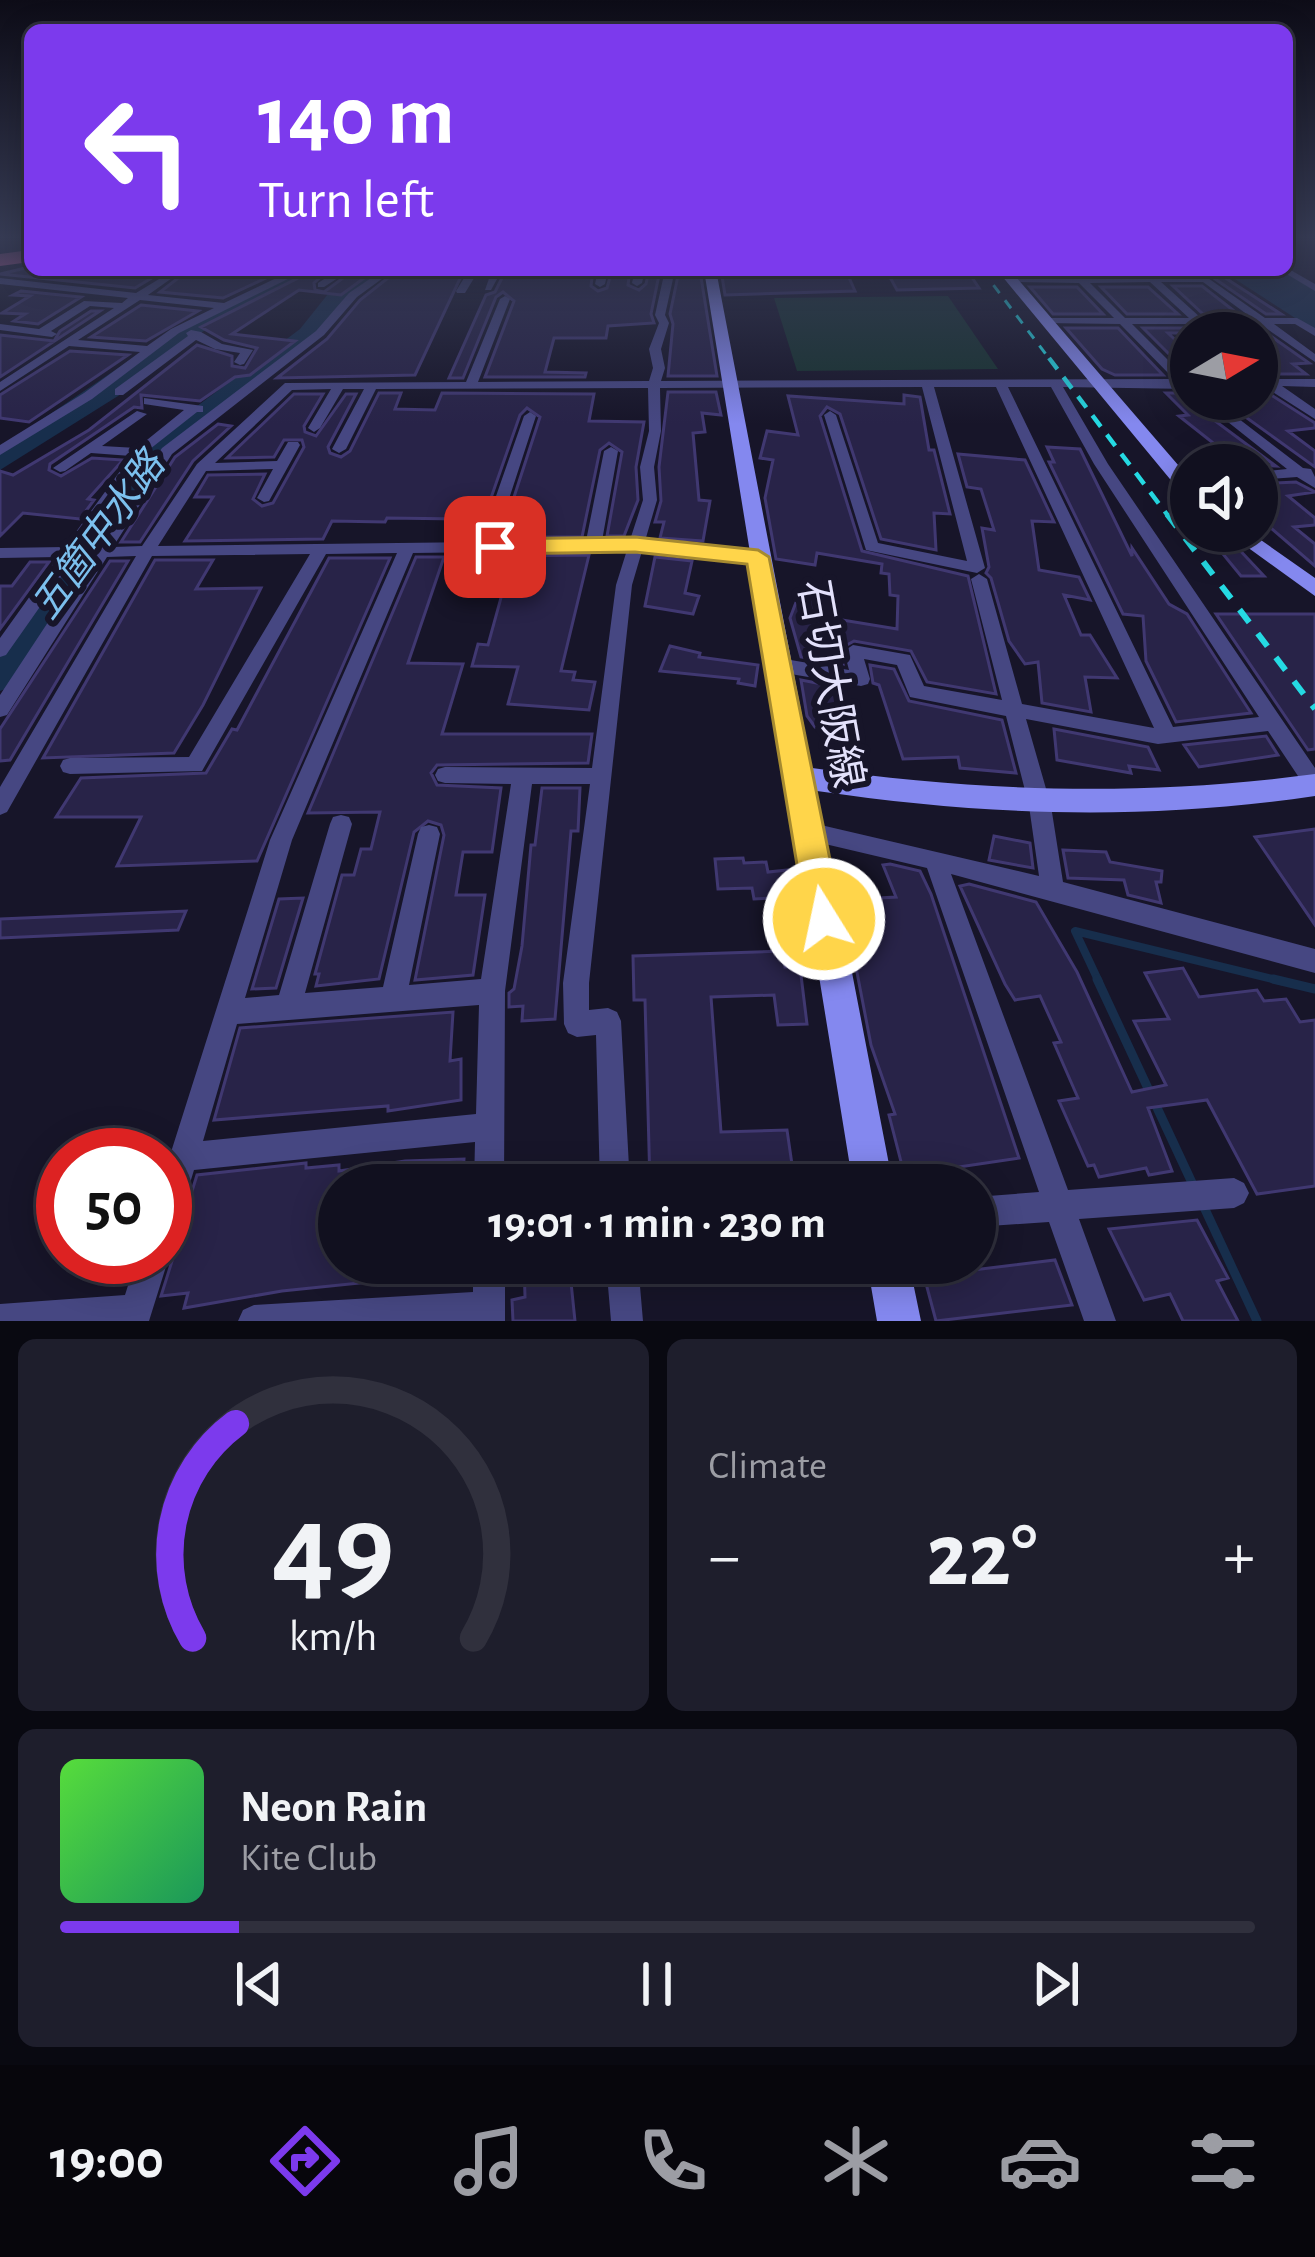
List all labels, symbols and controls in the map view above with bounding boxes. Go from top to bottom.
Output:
icon: left [60,72,216,228]
text: 140 m [258,76,455,160]
text: Turn left [258,174,434,228]
north arrow [1170,312,1278,420]
map controls [1170,312,1278,552]
water label: 五箇中水路 [24,442,174,626]
button: sound [1170,444,1278,552]
pin [444,496,546,598]
icon: arrive [462,514,528,580]
street label: 石切大阪線 [791,577,871,791]
position arrow [761,856,887,982]
speed limit sign: 50 [36,1128,192,1284]
text: 19:01 · 1 min · 230 m [488,1201,826,1246]
text: Climate [709,1447,827,1486]
text: 49 [272,1487,395,1612]
text: 22° [926,1512,1037,1602]
text: − [709,1524,740,1590]
text: + [1223,1524,1255,1590]
text: km/h [289,1616,377,1659]
text: Neon Rain [240,1785,427,1830]
text: Kite Club [240,1839,377,1878]
icon: previous [226,1951,292,2017]
icon: pause [624,1951,690,2017]
icon: next [1023,1951,1089,2017]
icon: directions [263,2119,347,2203]
icon: music [447,2119,531,2203]
icon: phone [631,2119,715,2203]
icon: climate [814,2119,898,2203]
icon: car [998,2119,1082,2203]
icon: filters [1181,2119,1265,2203]
text: 19:00 [50,2134,164,2188]

